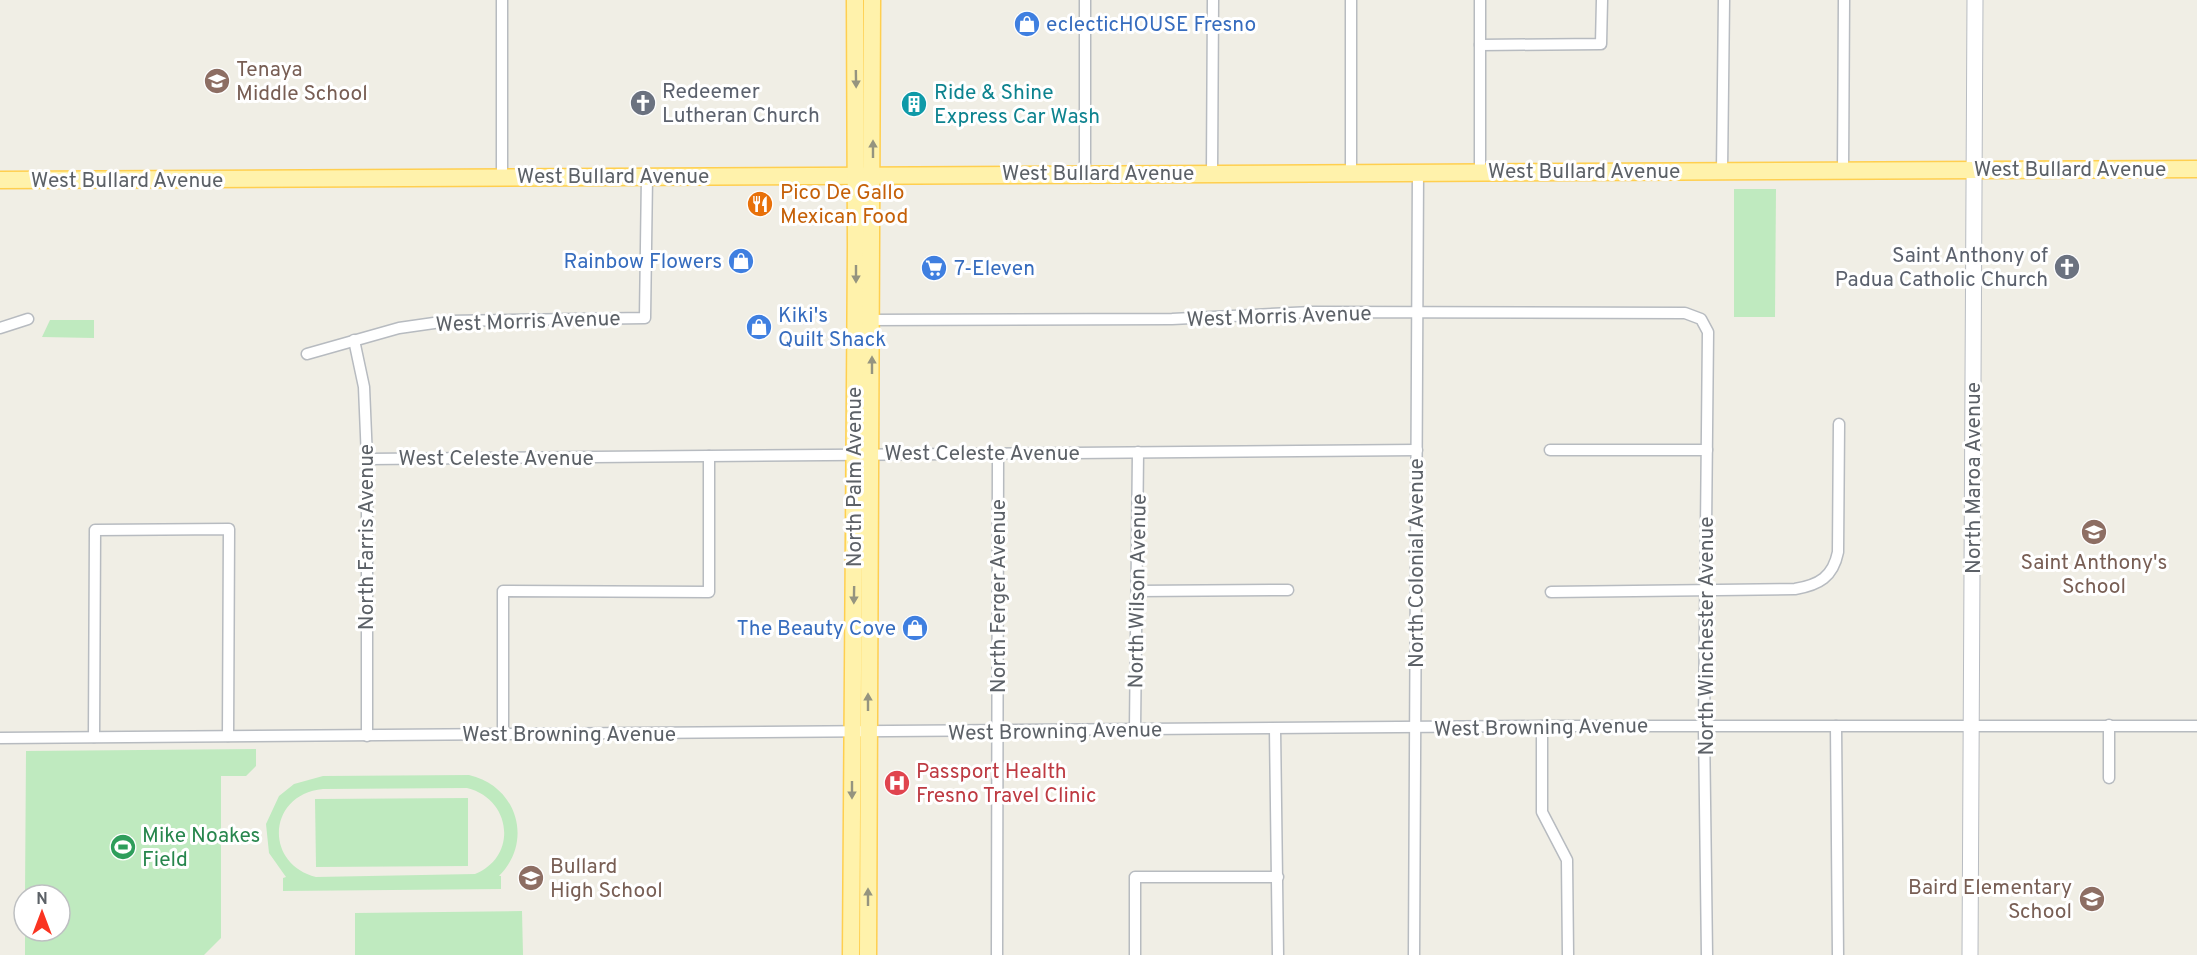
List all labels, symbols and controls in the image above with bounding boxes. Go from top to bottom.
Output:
shop icon: eclecticHOUSE Fresno [1012,9,1042,39]
place label: eclecticHOUSE Fresno [1046,12,1256,39]
place label: Tenaya Middle School [236,57,368,108]
school or university icon: Tenaya Middle School [202,66,232,96]
one-way arrow [851,70,861,89]
place label: Redeemer Lutheran Church [662,79,820,130]
place label: Ride & Shine Express Car Wash [934,80,1100,131]
church icon: Redeemer Lutheran Church [628,88,658,118]
building icon: Ride & Shine Express Car Wash [899,89,929,119]
one-way arrow [868,139,878,158]
street label: West Bullard Avenue [1974,157,2166,184]
street label: West Bullard Avenue [1488,159,1680,186]
street label: West Bullard Avenue [1002,161,1194,188]
street label: West Bullard Avenue [517,164,709,191]
street label: West Bullard Avenue [31,168,223,195]
place label: Pico De Gallo Mexican Food [780,180,908,231]
restaurant icon: Pico De Gallo Mexican Food [745,189,775,219]
place label: Saint Anthony of Padua Catholic Church [1835,243,2048,294]
shop icon: Rainbow Flowers [726,246,756,276]
place label: Rainbow Flowers [564,249,722,276]
church icon: Saint Anthony of Padua Catholic Church [2052,252,2082,282]
supermarket icon: 7-Eleven [919,253,949,283]
place label: 7-Eleven [954,256,1035,283]
one-way arrow [851,265,861,284]
street label: West Morris Avenue [1186,301,1372,334]
place label: Kiki's Quilt Shack [778,303,886,354]
street label: West Morris Avenue [435,306,621,339]
shop icon: Kiki's Quilt Shack [744,312,774,342]
one-way arrow [867,355,877,374]
street label: North Maroa Avenue [1961,382,1988,574]
street label: North Palm Avenue [842,387,869,567]
street label: West Celeste Avenue [884,441,1080,468]
street label: North Farris Avenue [354,444,381,630]
street label: West Celeste Avenue [398,446,594,473]
street label: North Colonial Avenue [1404,458,1431,668]
street label: North Wilson Avenue [1123,493,1154,689]
street label: North Ferger Avenue [986,499,1013,693]
street label: North Winchester Avenue [1694,516,1721,756]
school or university icon: Saint Anthony's School [2079,517,2109,547]
place label: Saint Anthony's School [2021,550,2167,601]
one-way arrow [849,586,859,605]
shop icon: The Beauty Cove [900,613,930,643]
place label: The Beauty Cove [737,616,896,643]
one-way arrow [863,692,873,711]
street label: West Browning Avenue [1434,713,1648,744]
street label: West Browning Avenue [948,717,1162,748]
street label: West Browning Avenue [462,722,676,749]
place label: Passport Health Fresno Travel Clinic [916,759,1096,810]
hospital icon: Passport Health Fresno Travel Clinic [882,768,912,798]
one-way arrow [847,781,857,800]
place label: Mike Noakes Field [142,823,260,874]
sports icon: Mike Noakes Field [108,832,138,862]
place label: Bullard High School [550,854,663,905]
school or university icon: Bullard High School [516,863,546,893]
place label: Baird Elementary School [1908,875,2072,926]
north arrow [12,883,72,943]
school or university icon: Baird Elementary School [2077,884,2107,914]
one-way arrow [863,887,873,906]
text: N [36,890,48,910]

